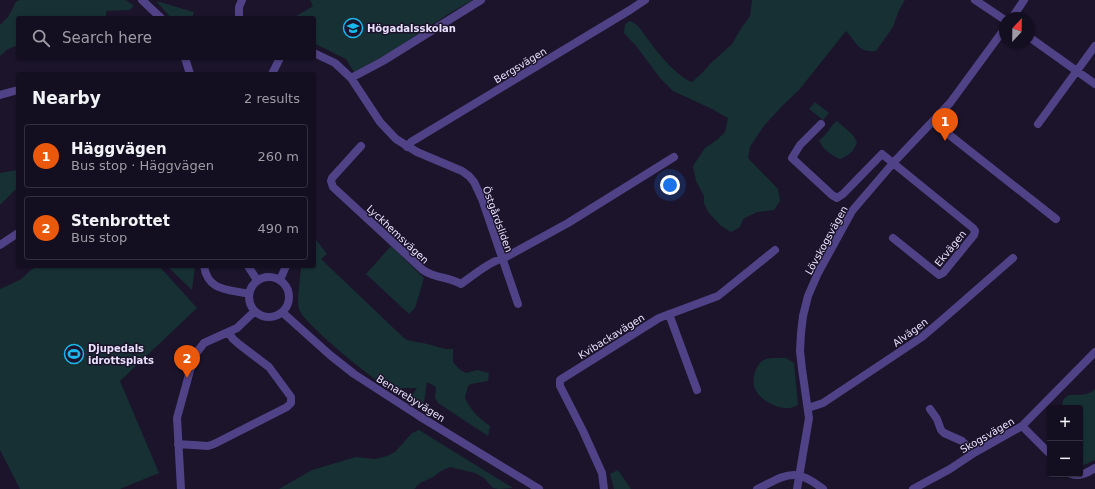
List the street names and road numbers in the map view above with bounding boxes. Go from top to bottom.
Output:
street label: Bergsvägen [492,45,549,85]
street label: Östgårdsliden [480,184,516,254]
street label: Lyckhemsvägen [365,203,431,266]
street label: Lövskogsvägen [803,204,850,276]
street label: Ekvägen [933,228,968,268]
street label: Kvibackavägen [576,312,646,361]
street label: Alvägen [891,316,930,349]
street label: Benarebyvägen [374,373,447,424]
street label: Skogsvägen [958,416,1016,455]

